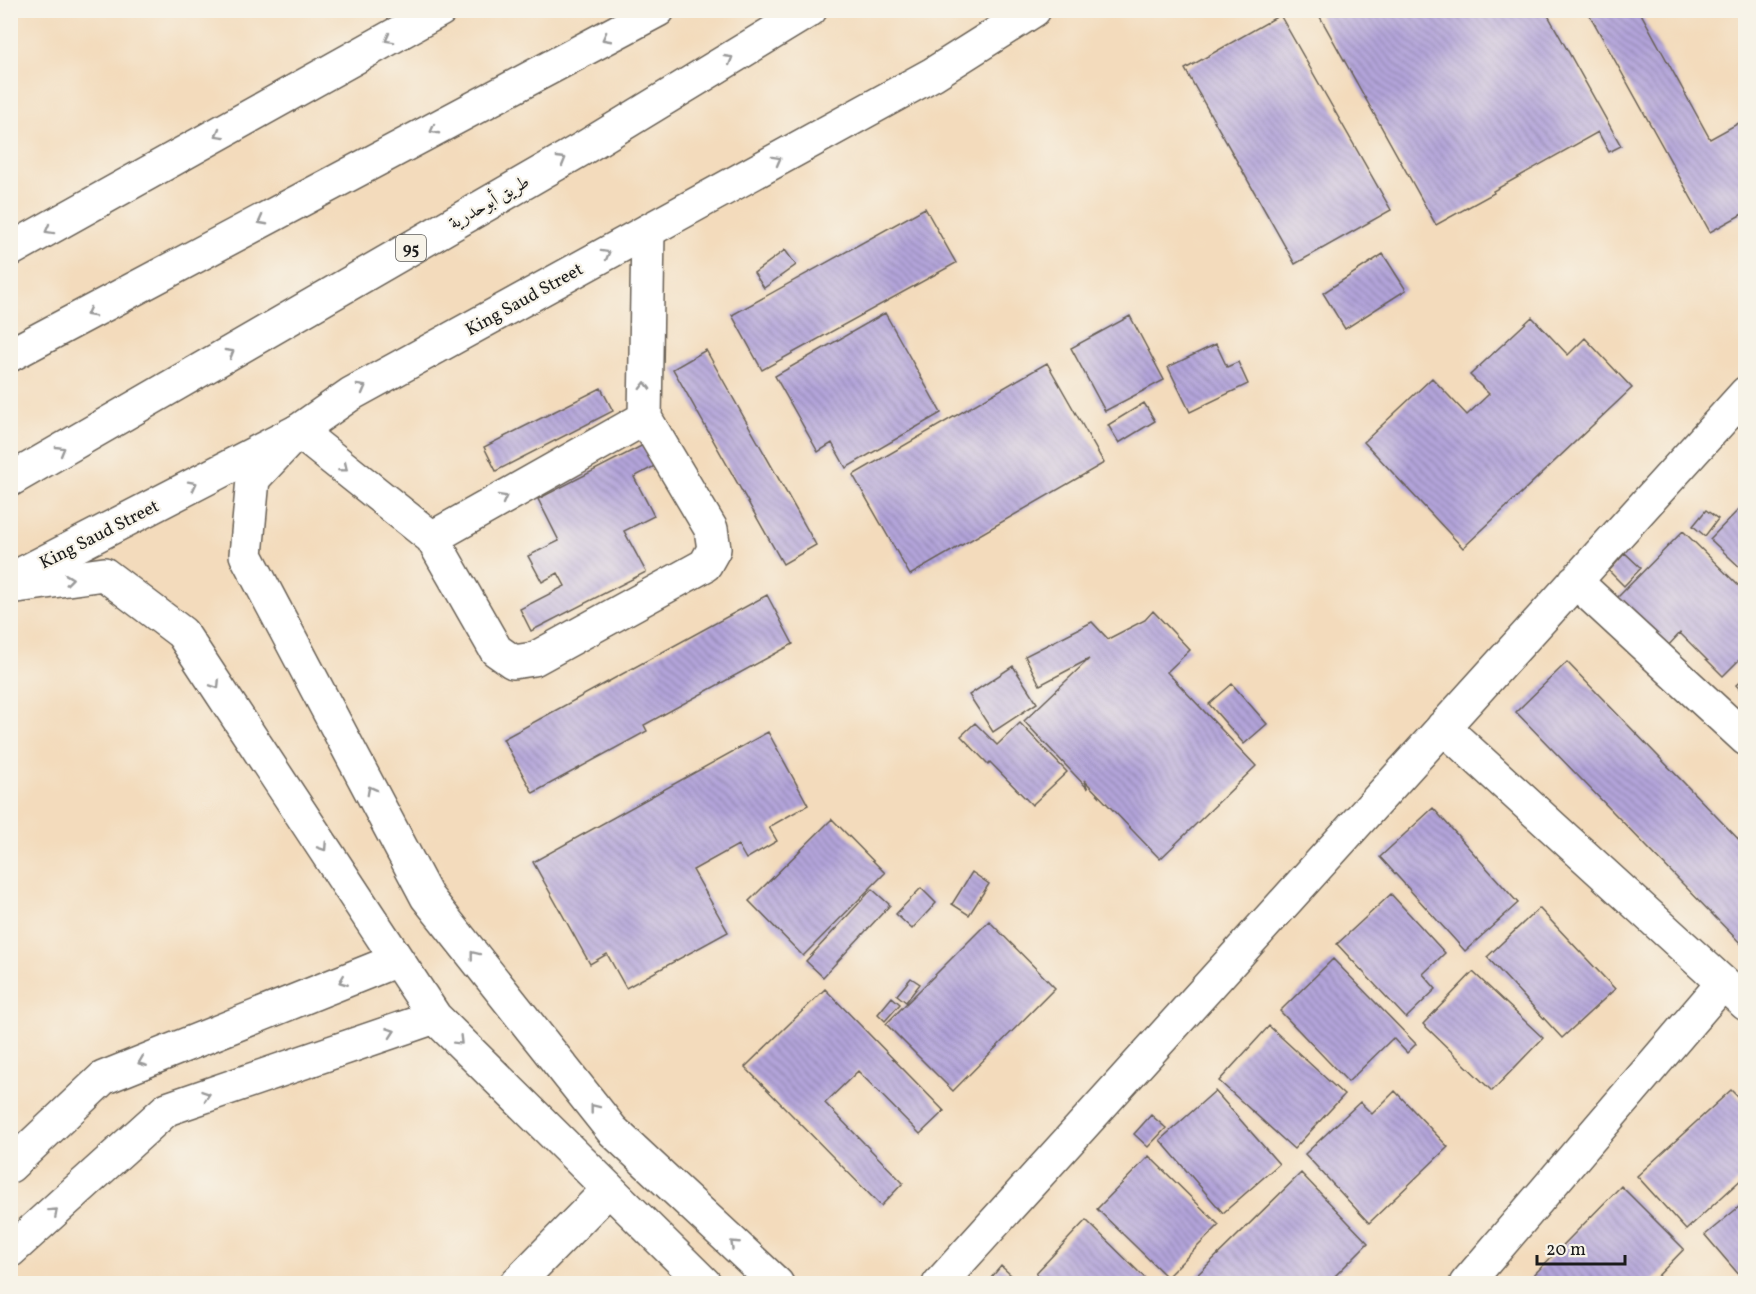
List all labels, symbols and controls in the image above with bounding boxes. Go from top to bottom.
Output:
one-way arrow [602,31,613,42]
one-way arrow [385,32,395,43]
one-way arrow [723,55,733,67]
one-way arrow [430,122,441,134]
one-way arrow [215,127,225,138]
one-way arrow [556,156,566,167]
one-way arrow [771,156,781,167]
street label: طريق أبوحدرية [444,168,535,236]
one-way arrow [258,214,268,225]
one-way arrow [45,222,55,234]
road number: 95 [396,235,426,261]
one-way arrow [600,250,610,261]
street label: King Saud Street [461,258,588,343]
one-way arrow [86,306,96,317]
one-way arrow [224,348,234,360]
one-way arrow [639,381,651,390]
one-way arrow [356,384,366,396]
one-way arrow [55,446,65,458]
one-way arrow [337,460,348,471]
one-way arrow [187,481,198,493]
street label: King Saud Street [36,494,164,576]
one-way arrow [497,494,508,505]
one-way arrow [64,573,73,586]
one-way arrow [209,678,220,689]
one-way arrow [367,786,378,797]
one-way arrow [316,841,327,852]
one-way arrow [470,951,481,962]
one-way arrow [338,974,348,987]
one-way arrow [385,1026,396,1039]
one-way arrow [452,1033,463,1044]
one-way arrow [138,1055,149,1067]
one-way arrow [200,1090,211,1102]
one-way arrow [591,1104,602,1115]
one-way arrow [47,1208,57,1219]
scale bar [1537,1228,1626,1266]
text: 20 m [1546,1238,1586,1263]
one-way arrow [731,1240,741,1251]

